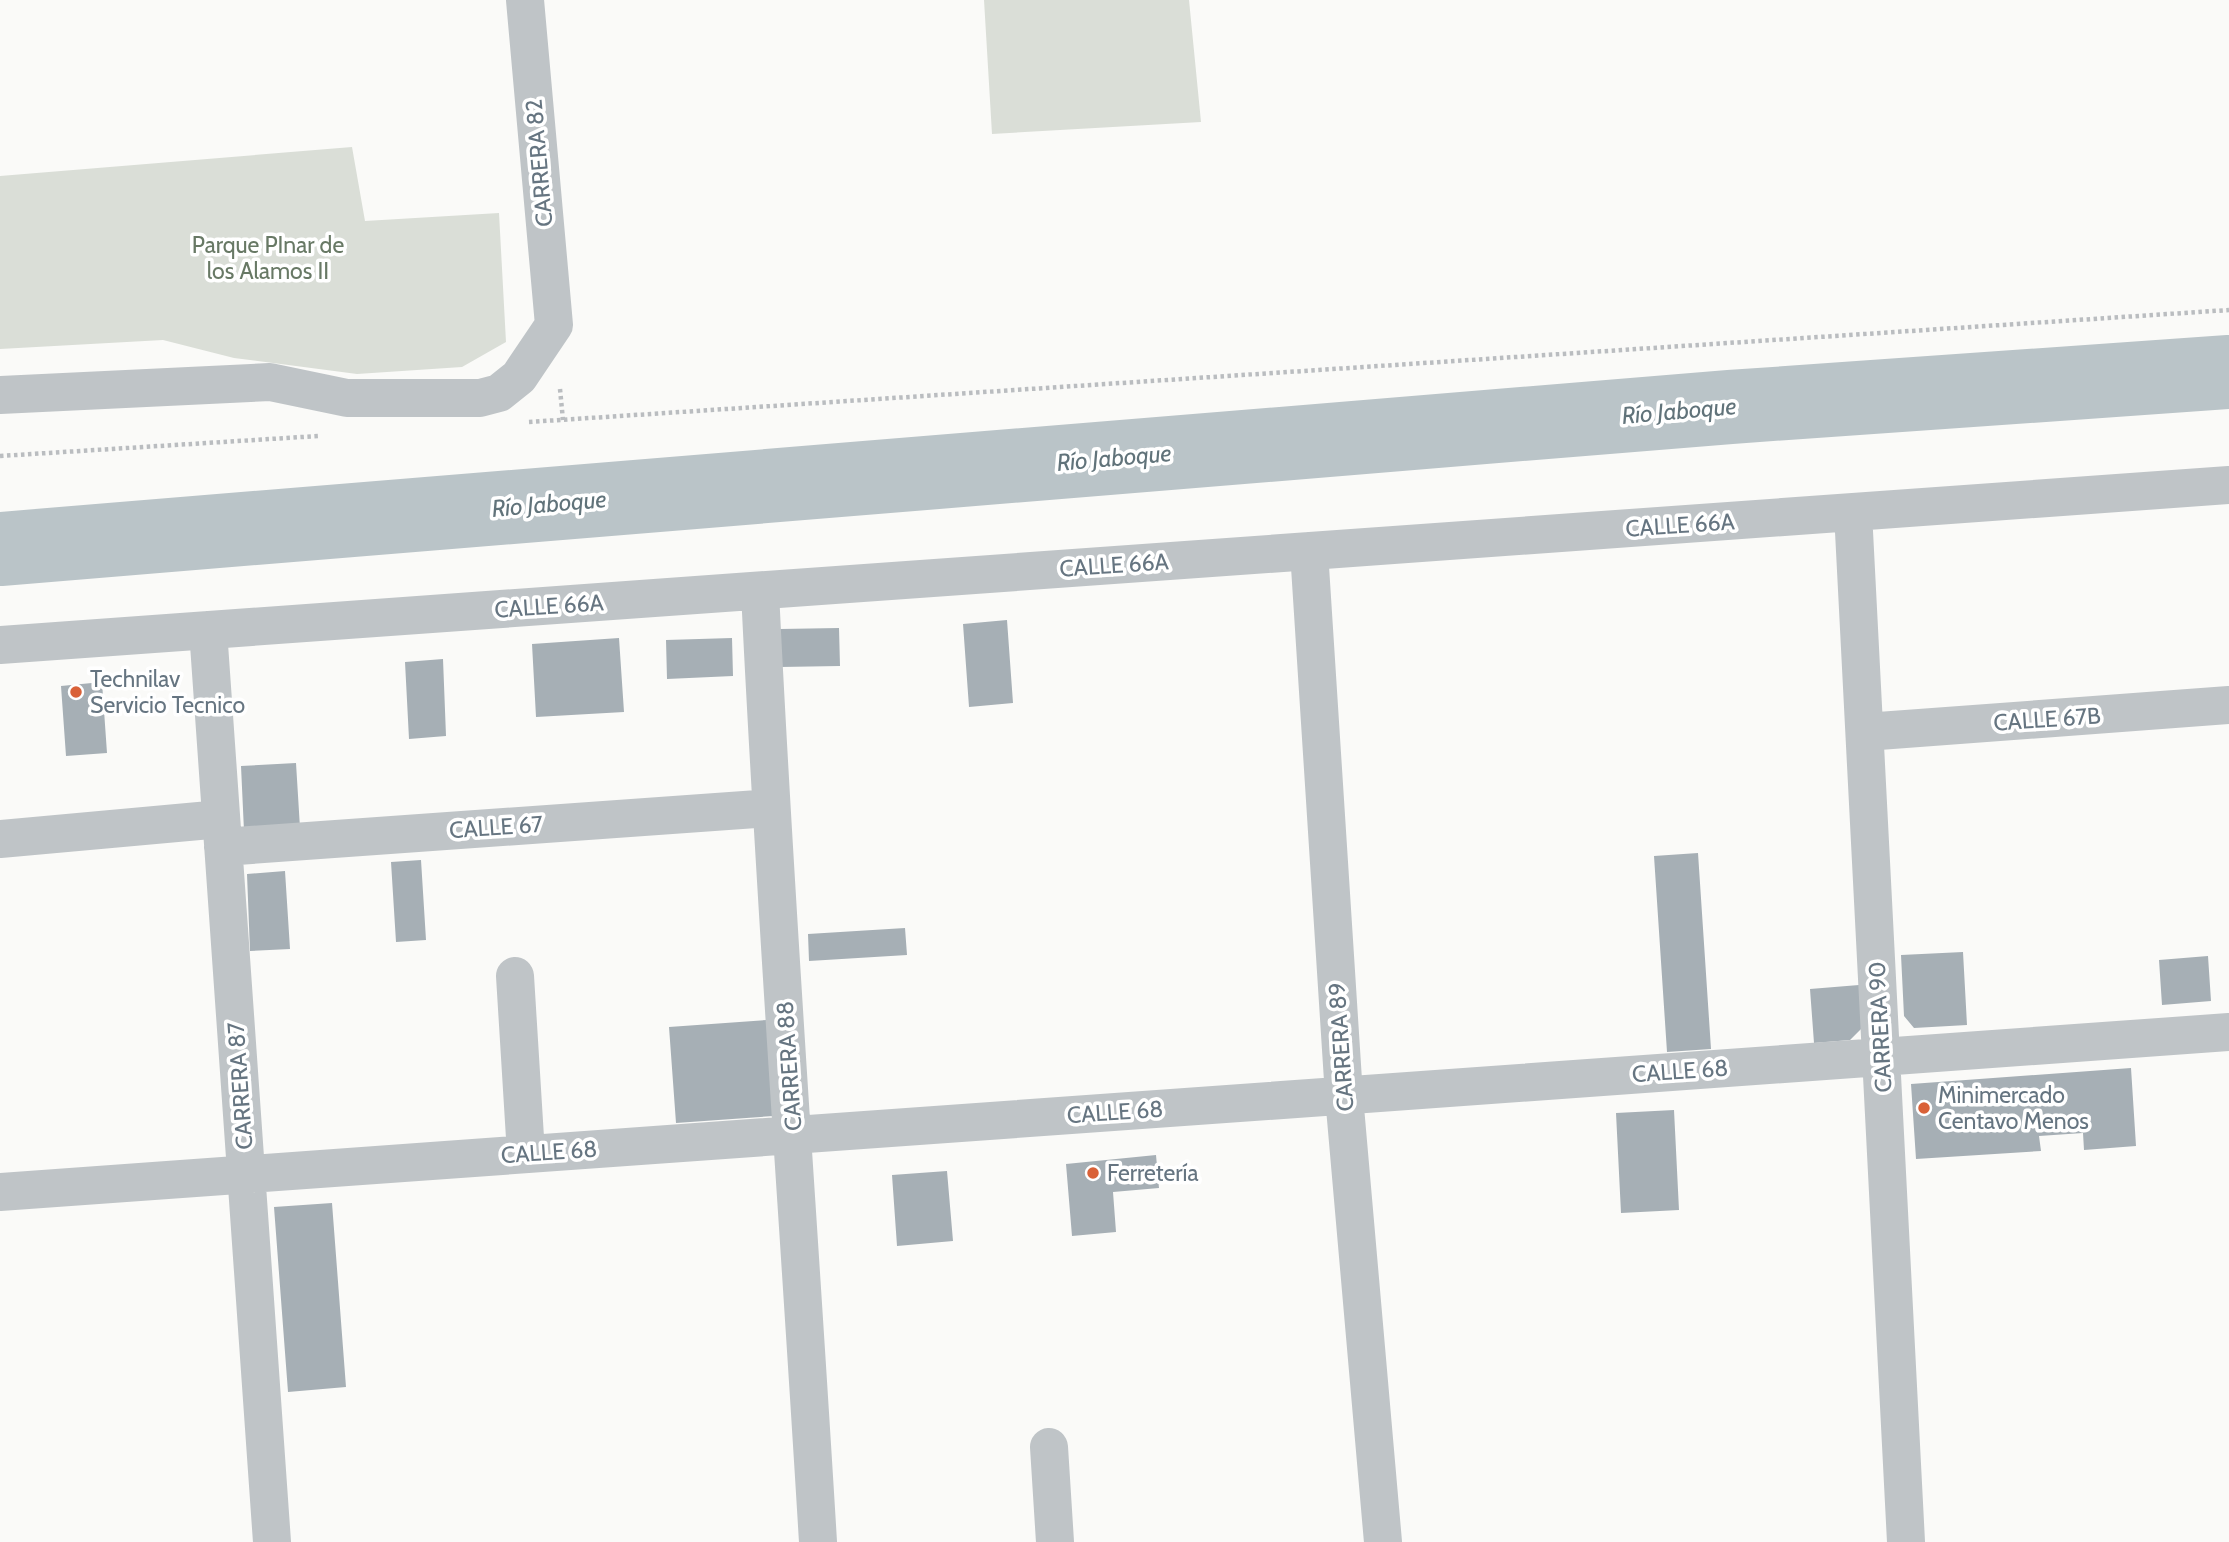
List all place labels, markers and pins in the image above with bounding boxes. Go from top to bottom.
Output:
place label: Technilav Servicio Tecnico [90,665,245,719]
marker: Technilav Servicio Tecnico [68,684,84,700]
place label: Minimercado Centavo Menos [1938,1081,2089,1135]
marker: Minimercado Centavo Menos [1916,1100,1932,1116]
place label: Ferretería [1107,1159,1198,1187]
marker: Ferretería [1085,1165,1101,1181]

